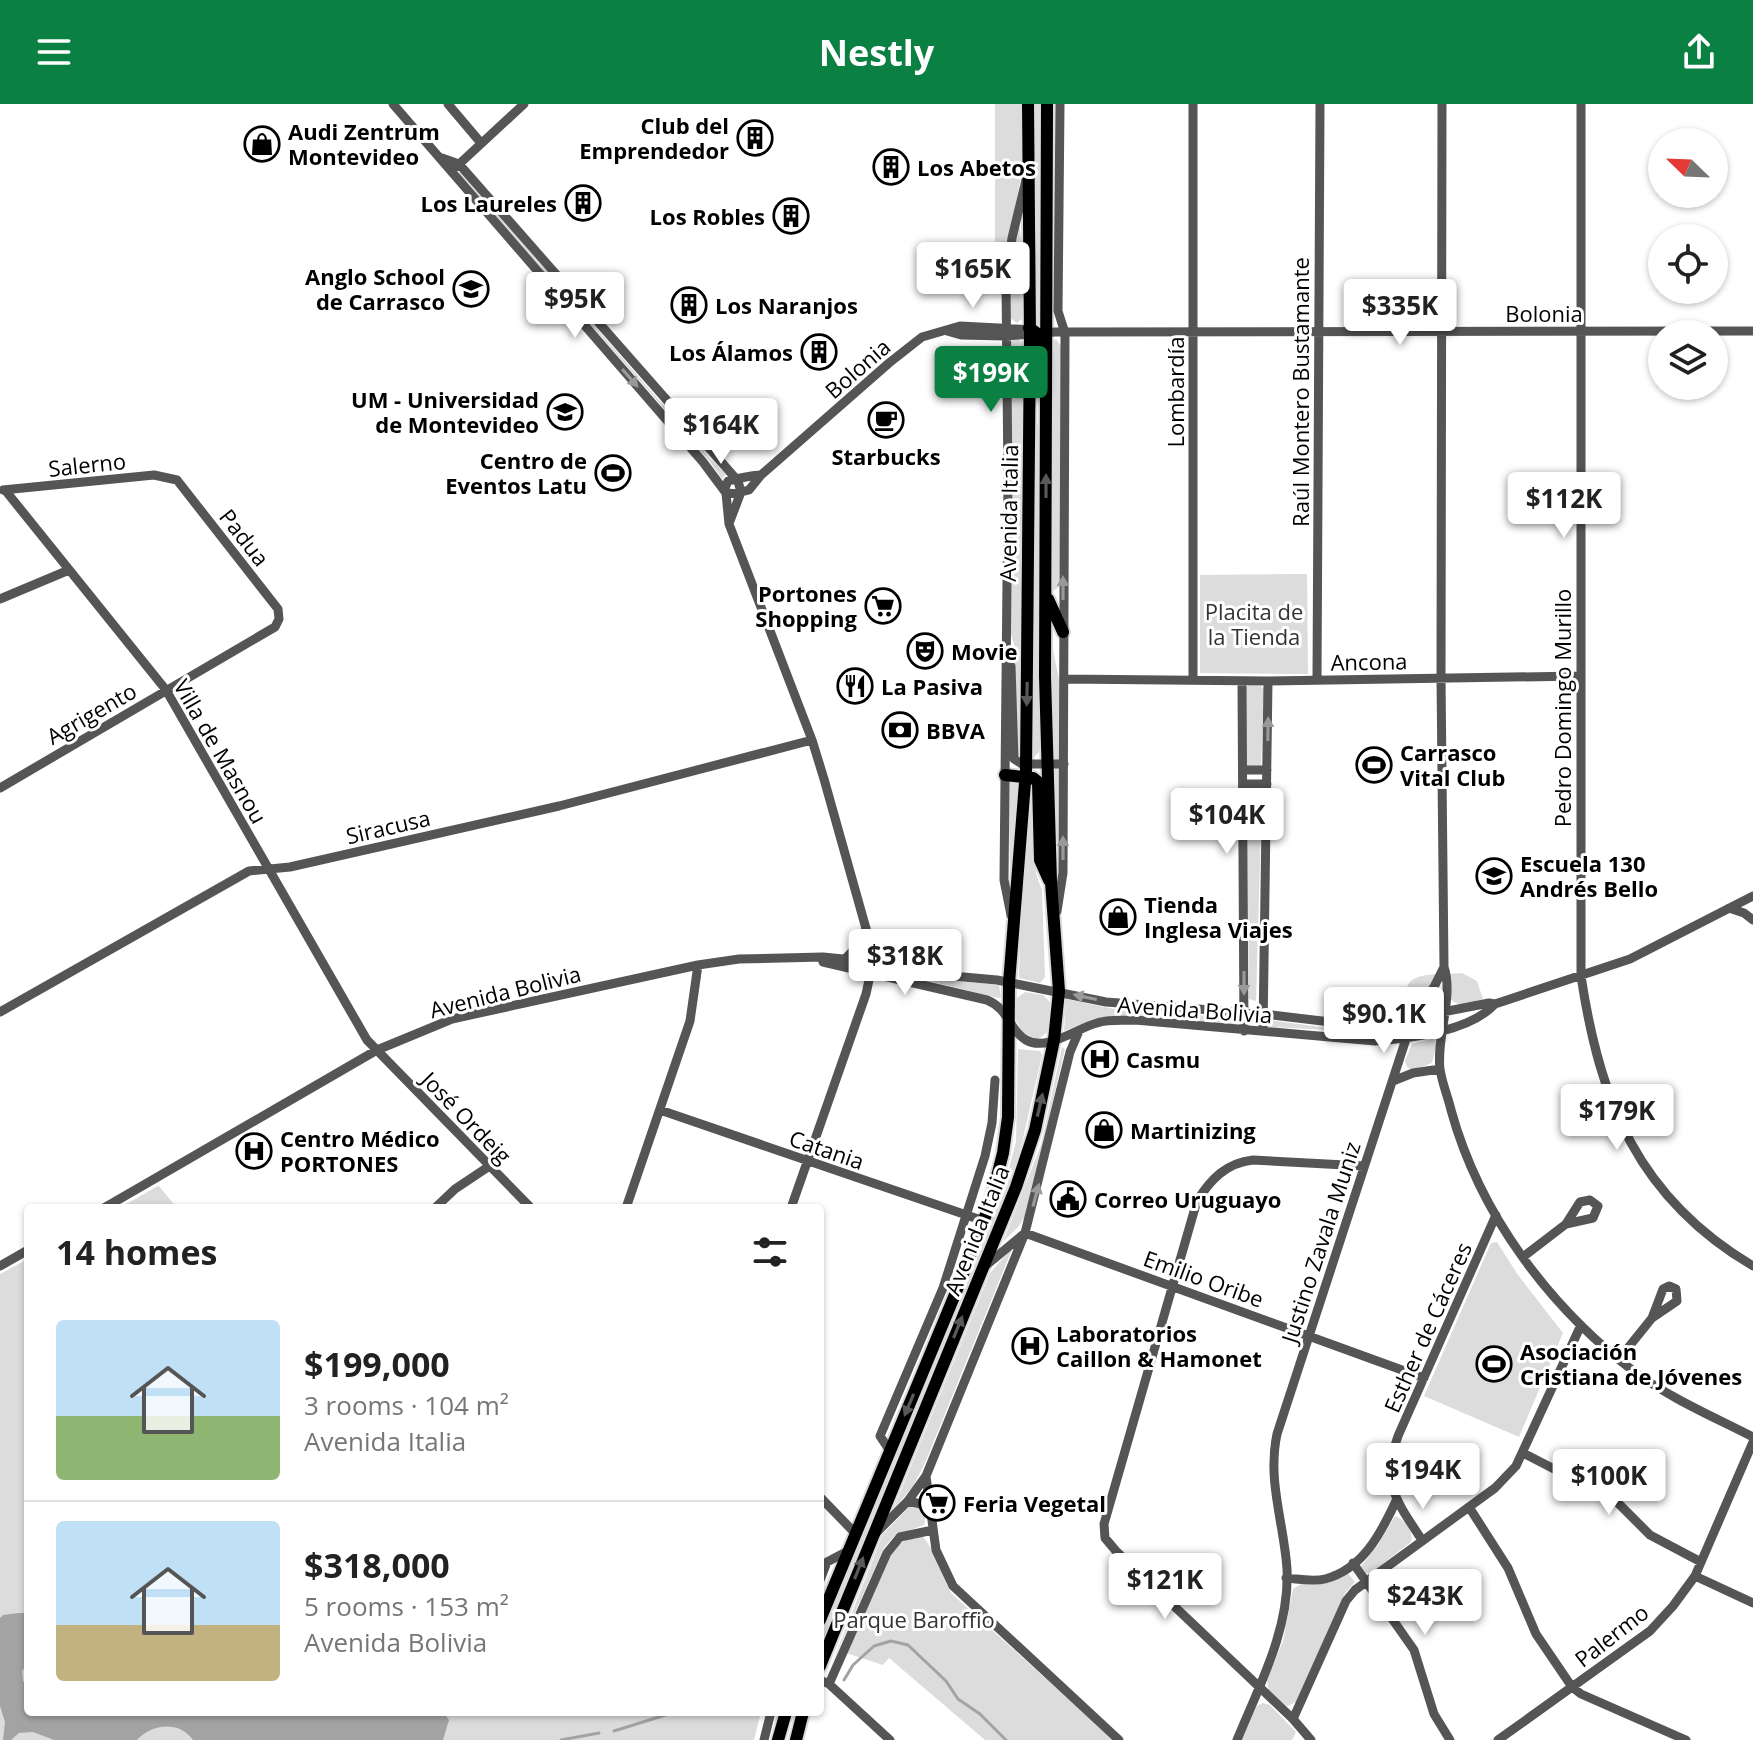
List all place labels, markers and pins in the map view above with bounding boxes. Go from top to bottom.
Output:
place label: Club del Emprendedor [579,110,729,165]
place label: Audi Zentrum Montevideo [288,116,440,171]
building icon: Club del Emprendedor [736,119,774,157]
shop icon: Audi Zentrum Montevideo [243,125,281,163]
building icon: Los Abetos [872,148,910,186]
place label: Los Abetos [917,152,1036,182]
building icon: Los Laureles [564,184,602,222]
place label: Los Laureles [420,188,557,218]
building icon: Los Robles [772,197,810,235]
place label: Los Robles [650,201,765,231]
pin: $165K [917,242,1029,310]
place label: Anglo School de Carrasco [305,261,445,316]
school or university icon: Anglo School de Carrasco [452,270,490,308]
pin: $95K [528,272,622,340]
pin: $335K [1344,279,1456,347]
building icon: Los Naranjos [670,286,708,324]
place label: Los Naranjos [715,290,858,320]
building icon: Los Álamos [800,333,838,371]
place label: Los Álamos [669,337,793,367]
pin: $199K [935,346,1047,414]
place label: UM - Universidad de Montevideo [351,384,539,439]
school or university icon: UM - Universidad de Montevideo [546,393,584,431]
pin: $164K [665,398,777,466]
cafe icon: Starbucks [867,401,905,439]
place label: Starbucks [831,441,941,471]
place label: Centro de Eventos Latu [445,445,587,500]
sports icon: Centro de Eventos Latu [594,454,632,492]
pin: $112K [1508,472,1620,540]
place label: Portones Shopping [755,578,858,633]
supermarket icon: Portones Shopping [864,587,902,625]
theatre icon: Movie [906,632,944,670]
place label: Movie [951,636,1018,666]
restaurant icon: La Pasiva [836,667,874,705]
place label: La Pasiva [881,671,983,701]
bank icon: BBVA [881,711,919,749]
place label: BBVA [926,715,986,745]
place label: Carrasco Vital Club [1400,737,1505,792]
sports icon: Carrasco Vital Club [1355,746,1393,784]
pin: $104K [1171,788,1283,856]
place label: Escuela 130 Andrés Bello [1520,848,1658,903]
school or university icon: Escuela 130 Andrés Bello [1475,857,1513,895]
place label: Tienda Inglesa Viajes [1144,889,1293,944]
shop icon: Tienda Inglesa Viajes [1099,898,1137,936]
pin: $318K [849,929,961,997]
pin: $90.1K [1319,987,1449,1055]
hospital icon: Casmu [1081,1040,1119,1078]
place label: Casmu [1126,1044,1200,1074]
pin: $179K [1561,1084,1673,1152]
shop icon: Martinizing [1085,1111,1123,1149]
place label: Martinizing [1130,1115,1256,1145]
place label: Centro Médico PORTONES [280,1123,440,1178]
hospital icon: Centro Médico PORTONES [235,1132,273,1170]
public building icon: Correo Uruguayo [1049,1180,1087,1218]
place label: Correo Uruguayo [1094,1184,1281,1214]
place label: Laboratorios Caillon & Hamonet [1056,1318,1262,1373]
hospital icon: Laboratorios Caillon & Hamonet [1011,1327,1049,1365]
place label: Asociación Cristiana de Jóvenes [1520,1336,1742,1391]
sports icon: Asociación Cristiana de Jóvenes [1475,1345,1513,1383]
pin: $194K [1367,1443,1479,1511]
pin: $100K [1553,1449,1665,1517]
supermarket icon: Feria Vegetal [918,1484,956,1522]
place label: Feria Vegetal [963,1488,1106,1518]
pin: $121K [1109,1553,1221,1621]
pin: $243K [1369,1569,1481,1637]

